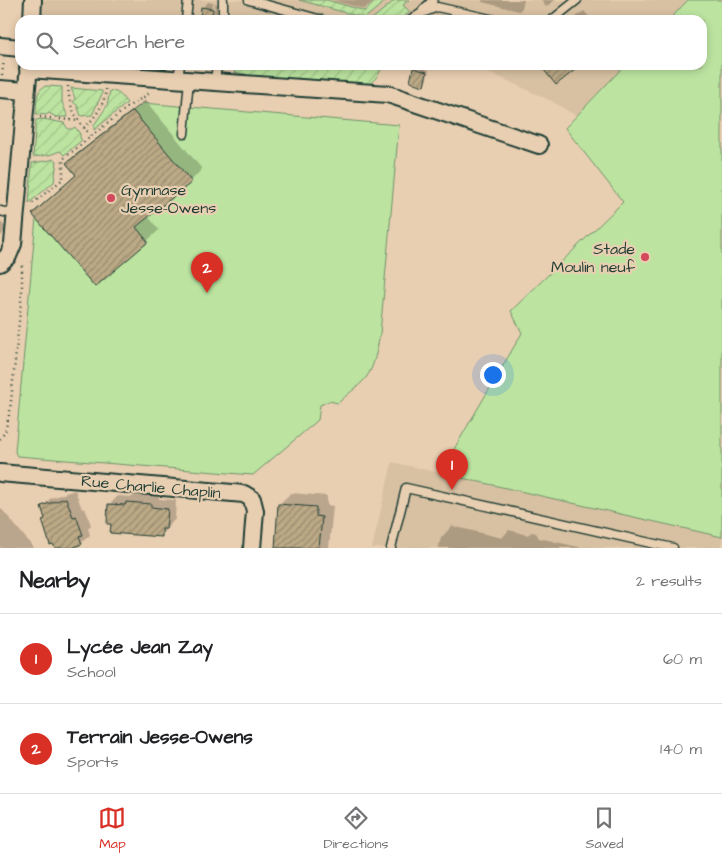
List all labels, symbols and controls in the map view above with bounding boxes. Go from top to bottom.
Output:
search box [15,15,707,70]
icon: search [33,29,61,57]
text: Search here [73,29,185,56]
place label: Gymnase Jesse-Owens [121,179,216,219]
marker: Gymnase Jesse-Owens [105,192,117,204]
place label: Stade Moulin neuf [551,238,636,278]
marker: Stade Moulin neuf [639,251,651,263]
pin: 2 [191,252,223,293]
your location [480,362,506,388]
pin: 1 [436,449,468,490]
street label: Rue Charlie Chaplin [80,470,222,504]
text: Nearby [20,566,90,595]
text: 2 results [636,570,702,592]
text: Lycée Jean Zay [67,634,213,661]
text: 1 [35,648,37,670]
text: 60 m [663,648,702,670]
text: School [67,661,116,683]
text: Terrain Jesse-Owens [67,724,253,751]
text: 2 [31,738,41,760]
text: 140 m [660,738,702,760]
text: Sports [67,751,119,773]
tab: Map [98,804,126,854]
tab: Directions [323,804,388,854]
tab: Saved [585,804,624,854]

